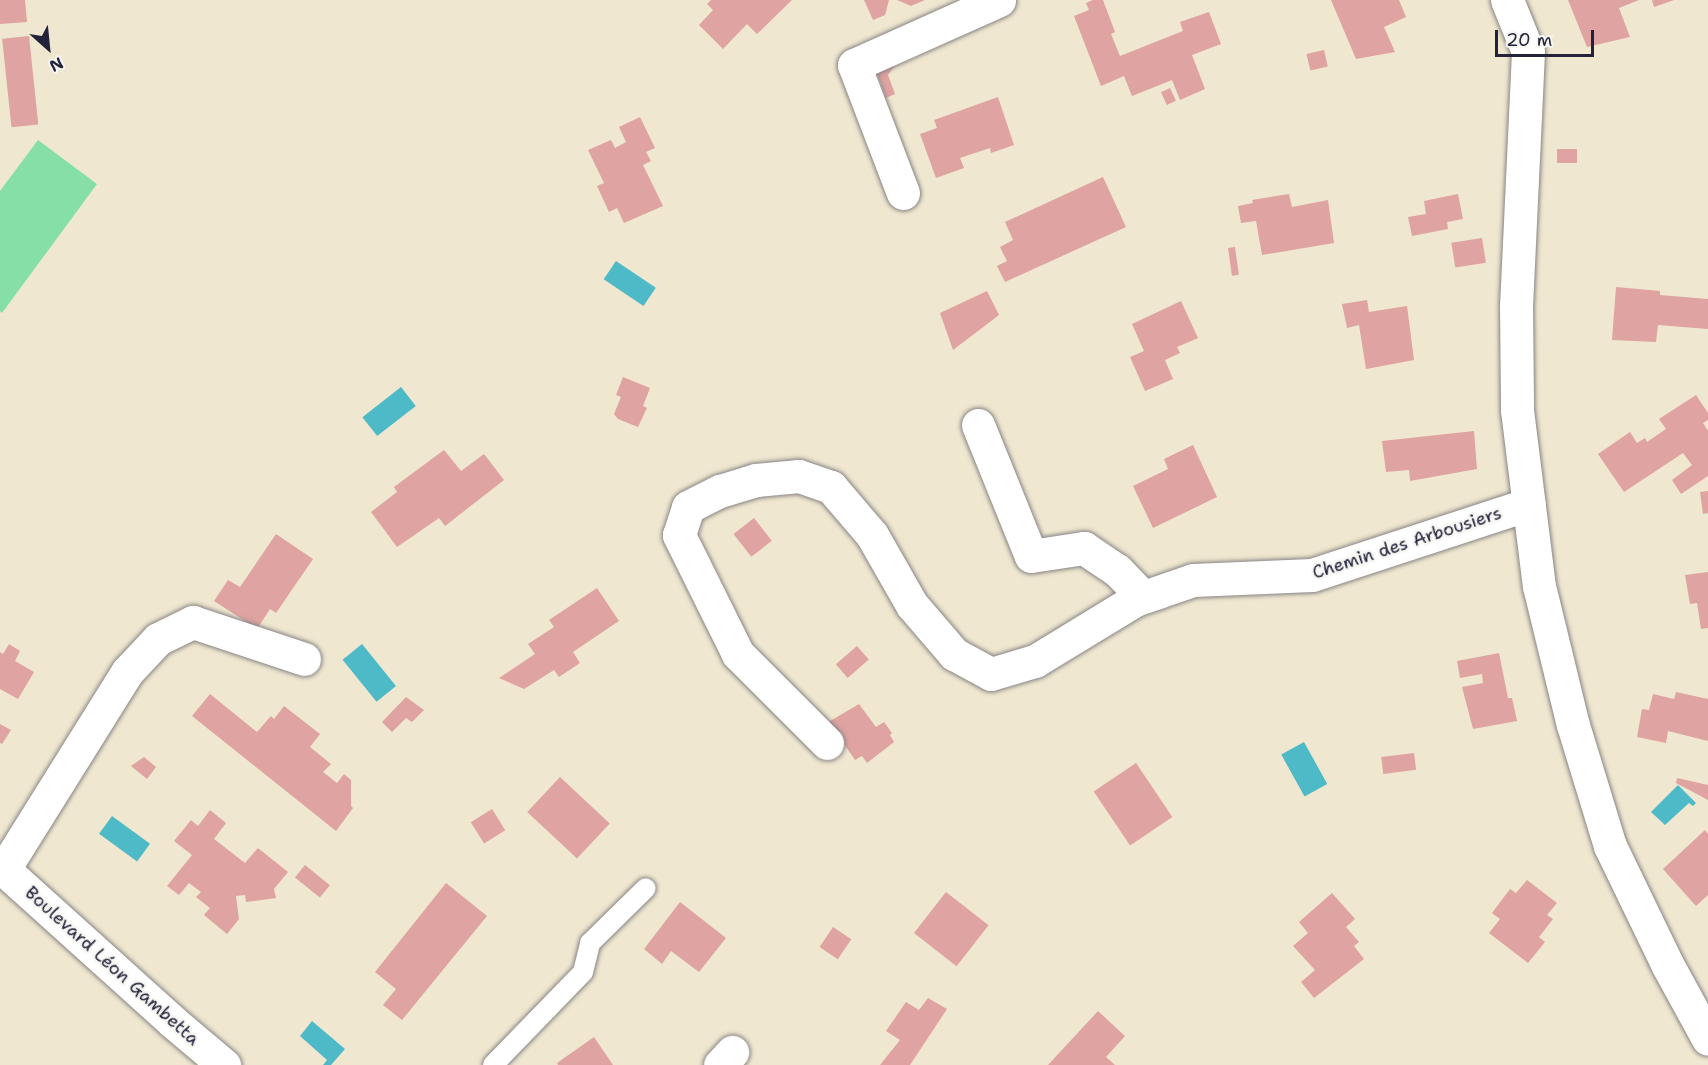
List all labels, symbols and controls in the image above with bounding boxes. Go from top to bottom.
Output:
north arrow [18,18,78,78]
scale bar [1498,18,1597,56]
text: 20 m [1506,28,1552,52]
text: N [46,52,67,77]
street label: Chemin des Arbousiers [1310,502,1504,584]
street label: Boulevard Léon Gambetta [20,882,204,1050]

